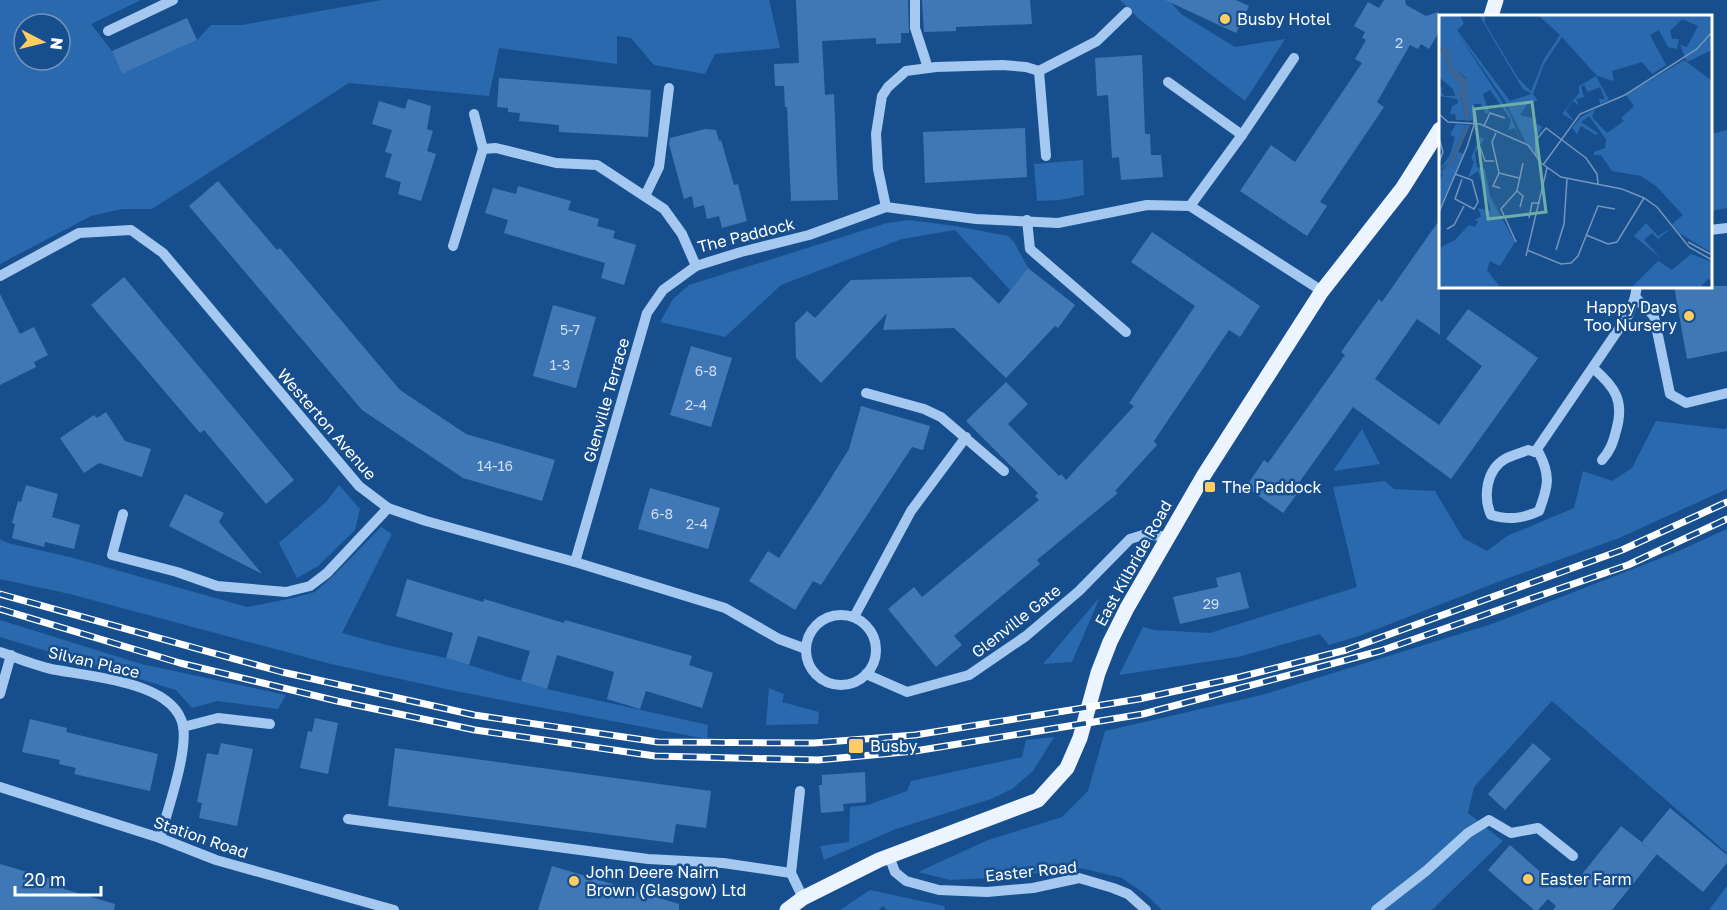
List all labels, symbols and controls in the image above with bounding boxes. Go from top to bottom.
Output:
place label: Busby Hotel [1237,9,1331,29]
north arrow [12,12,72,72]
marker: Busby Hotel [1218,12,1232,26]
inset map [1439,15,1712,288]
house number: 2 [1395,34,1403,51]
text: N [46,37,68,51]
street label: The Paddock [695,213,797,257]
place label: Happy Days Too Nursery [1584,297,1677,335]
marker: Happy Days Too Nursery [1682,309,1696,323]
house number: 5-7 [560,321,580,338]
street label: Glenville Terrace [579,335,633,465]
house number: 1-3 [550,356,570,373]
house number: 6-8 [695,362,717,379]
street label: Westerton Avenue [273,364,381,484]
house number: 2-4 [685,396,707,413]
house number: 14-16 [477,457,513,474]
place label: The Paddock [1222,477,1321,497]
marker: The Paddock [1203,480,1217,494]
street label: East Kilbride Road [1090,497,1176,629]
house number: 6-8 [651,505,673,522]
house number: 2-4 [686,515,708,532]
street label: Glenville Gate [967,580,1065,662]
house number: 29 [1203,595,1219,612]
street label: Silvan Place [46,642,142,682]
place label: Busby [870,736,917,756]
marker: Busby [847,737,865,755]
street label: Station Road [151,812,251,862]
street label: Easter Road [984,856,1078,886]
scale bar [15,859,100,897]
place label: John Deere Nairn Brown (Glasgow) Ltd [586,862,746,900]
text: 20 m [24,868,66,890]
place label: Easter Farm [1540,869,1632,889]
marker: Easter Farm [1521,872,1535,886]
marker: John Deere Nairn Brown (Glasgow) Ltd [567,874,581,888]

